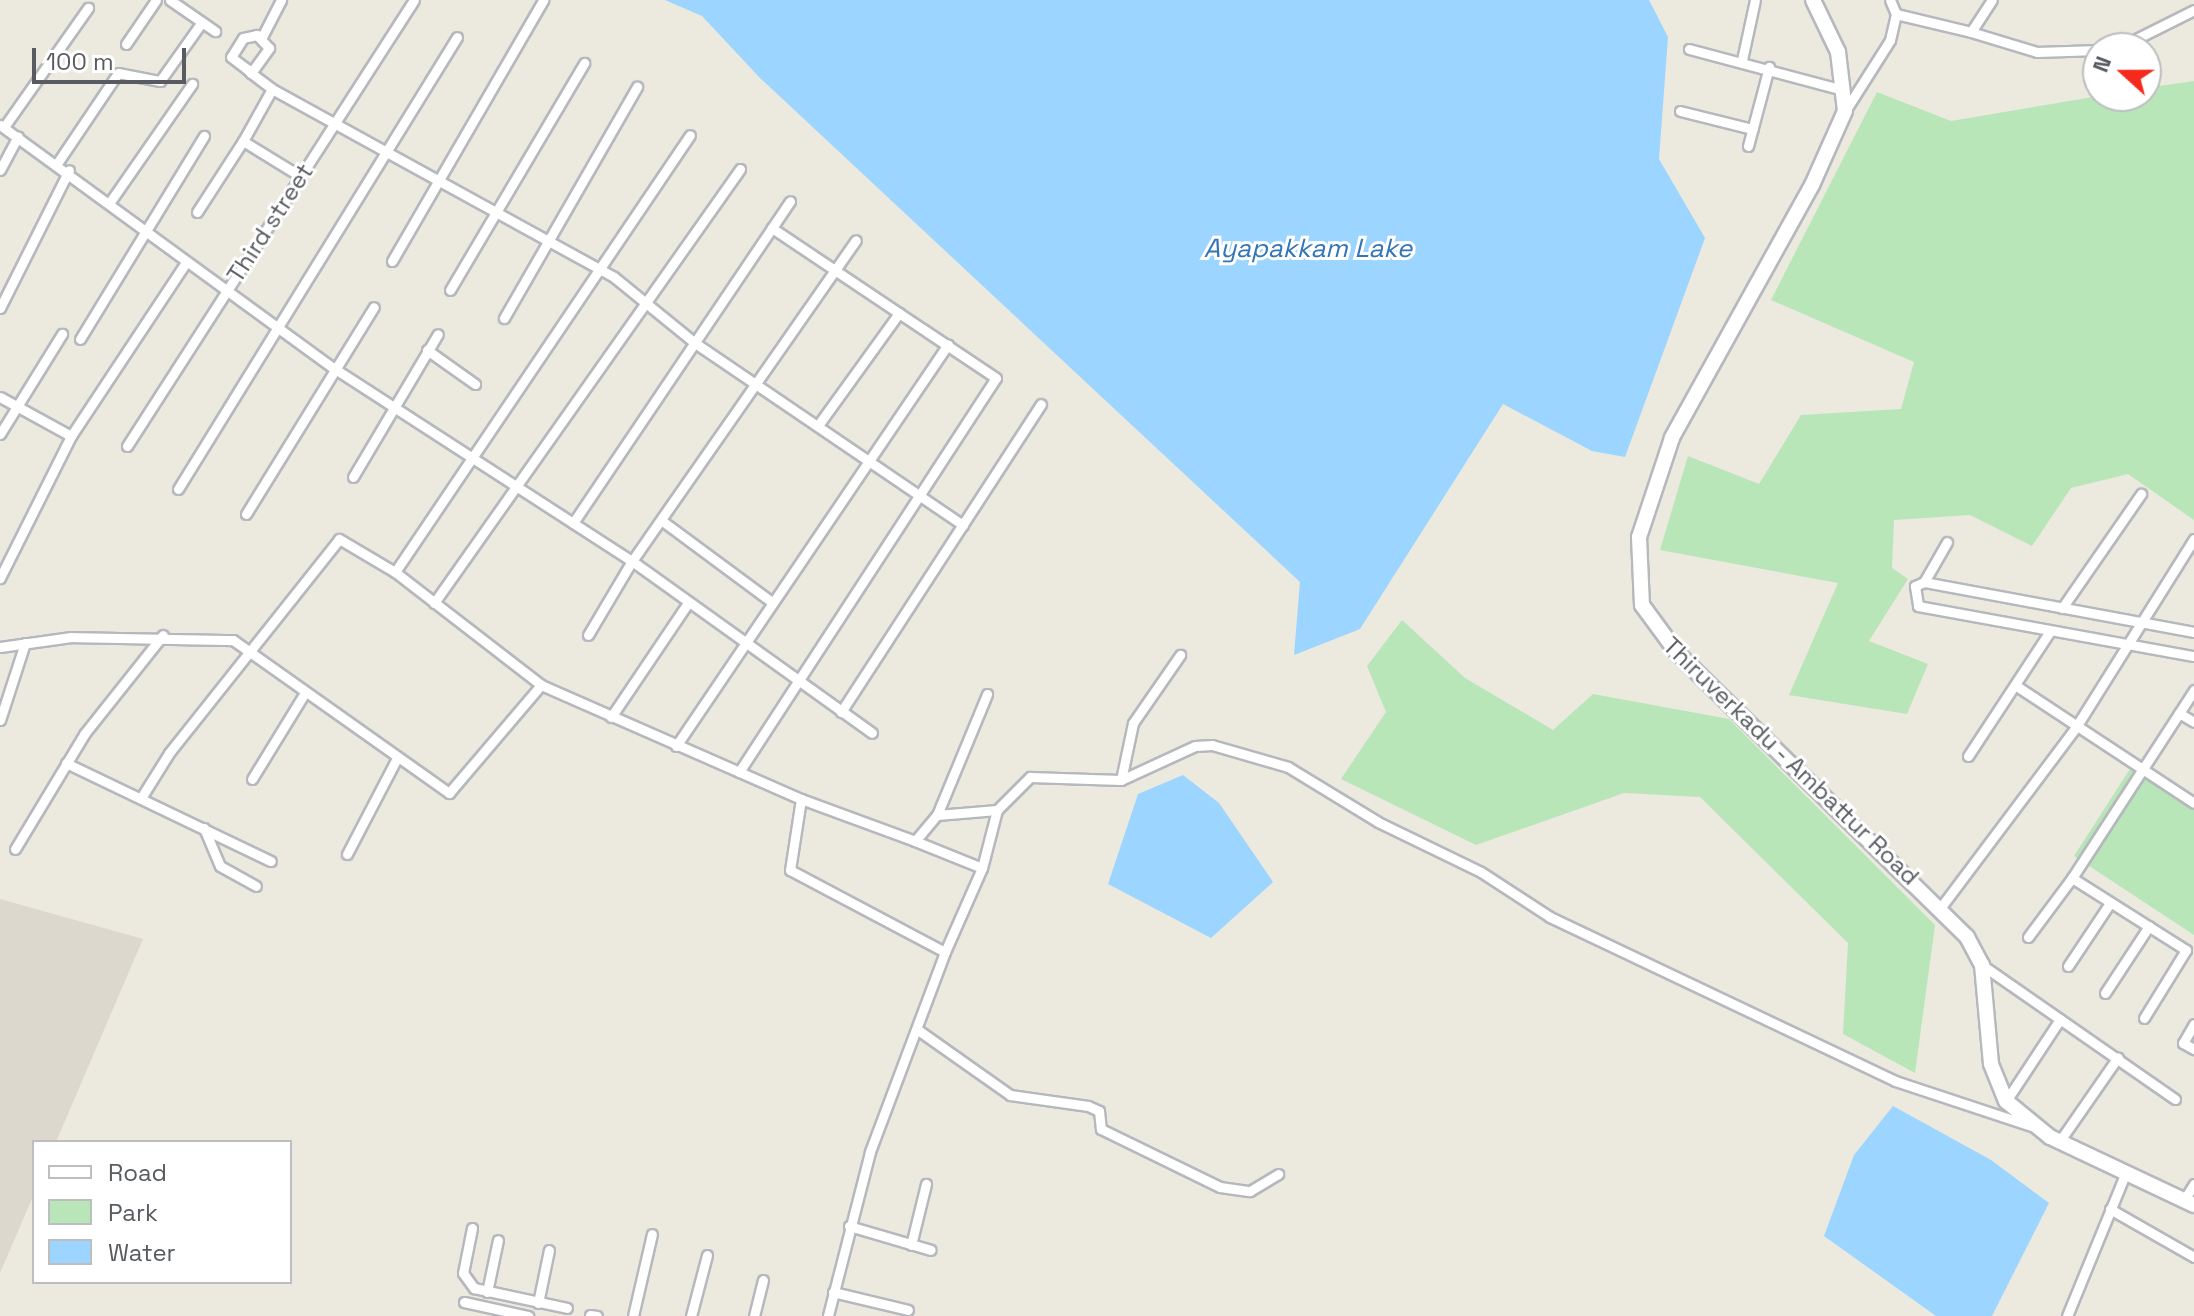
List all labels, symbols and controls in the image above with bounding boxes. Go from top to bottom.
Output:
scale bar [36,32,190,82]
north arrow [2082,32,2162,112]
text: 100 m [46,46,114,77]
text: N [2086,52,2117,76]
street label: Third street [221,158,319,288]
water label: Ayapakkam Lake [1204,233,1412,265]
street label: Thiruverkadu - Ambattur Road [1656,630,1926,892]
legend [32,1140,292,1284]
text: Road [108,1157,167,1188]
text: Park [108,1197,158,1228]
text: Water [108,1237,176,1268]

